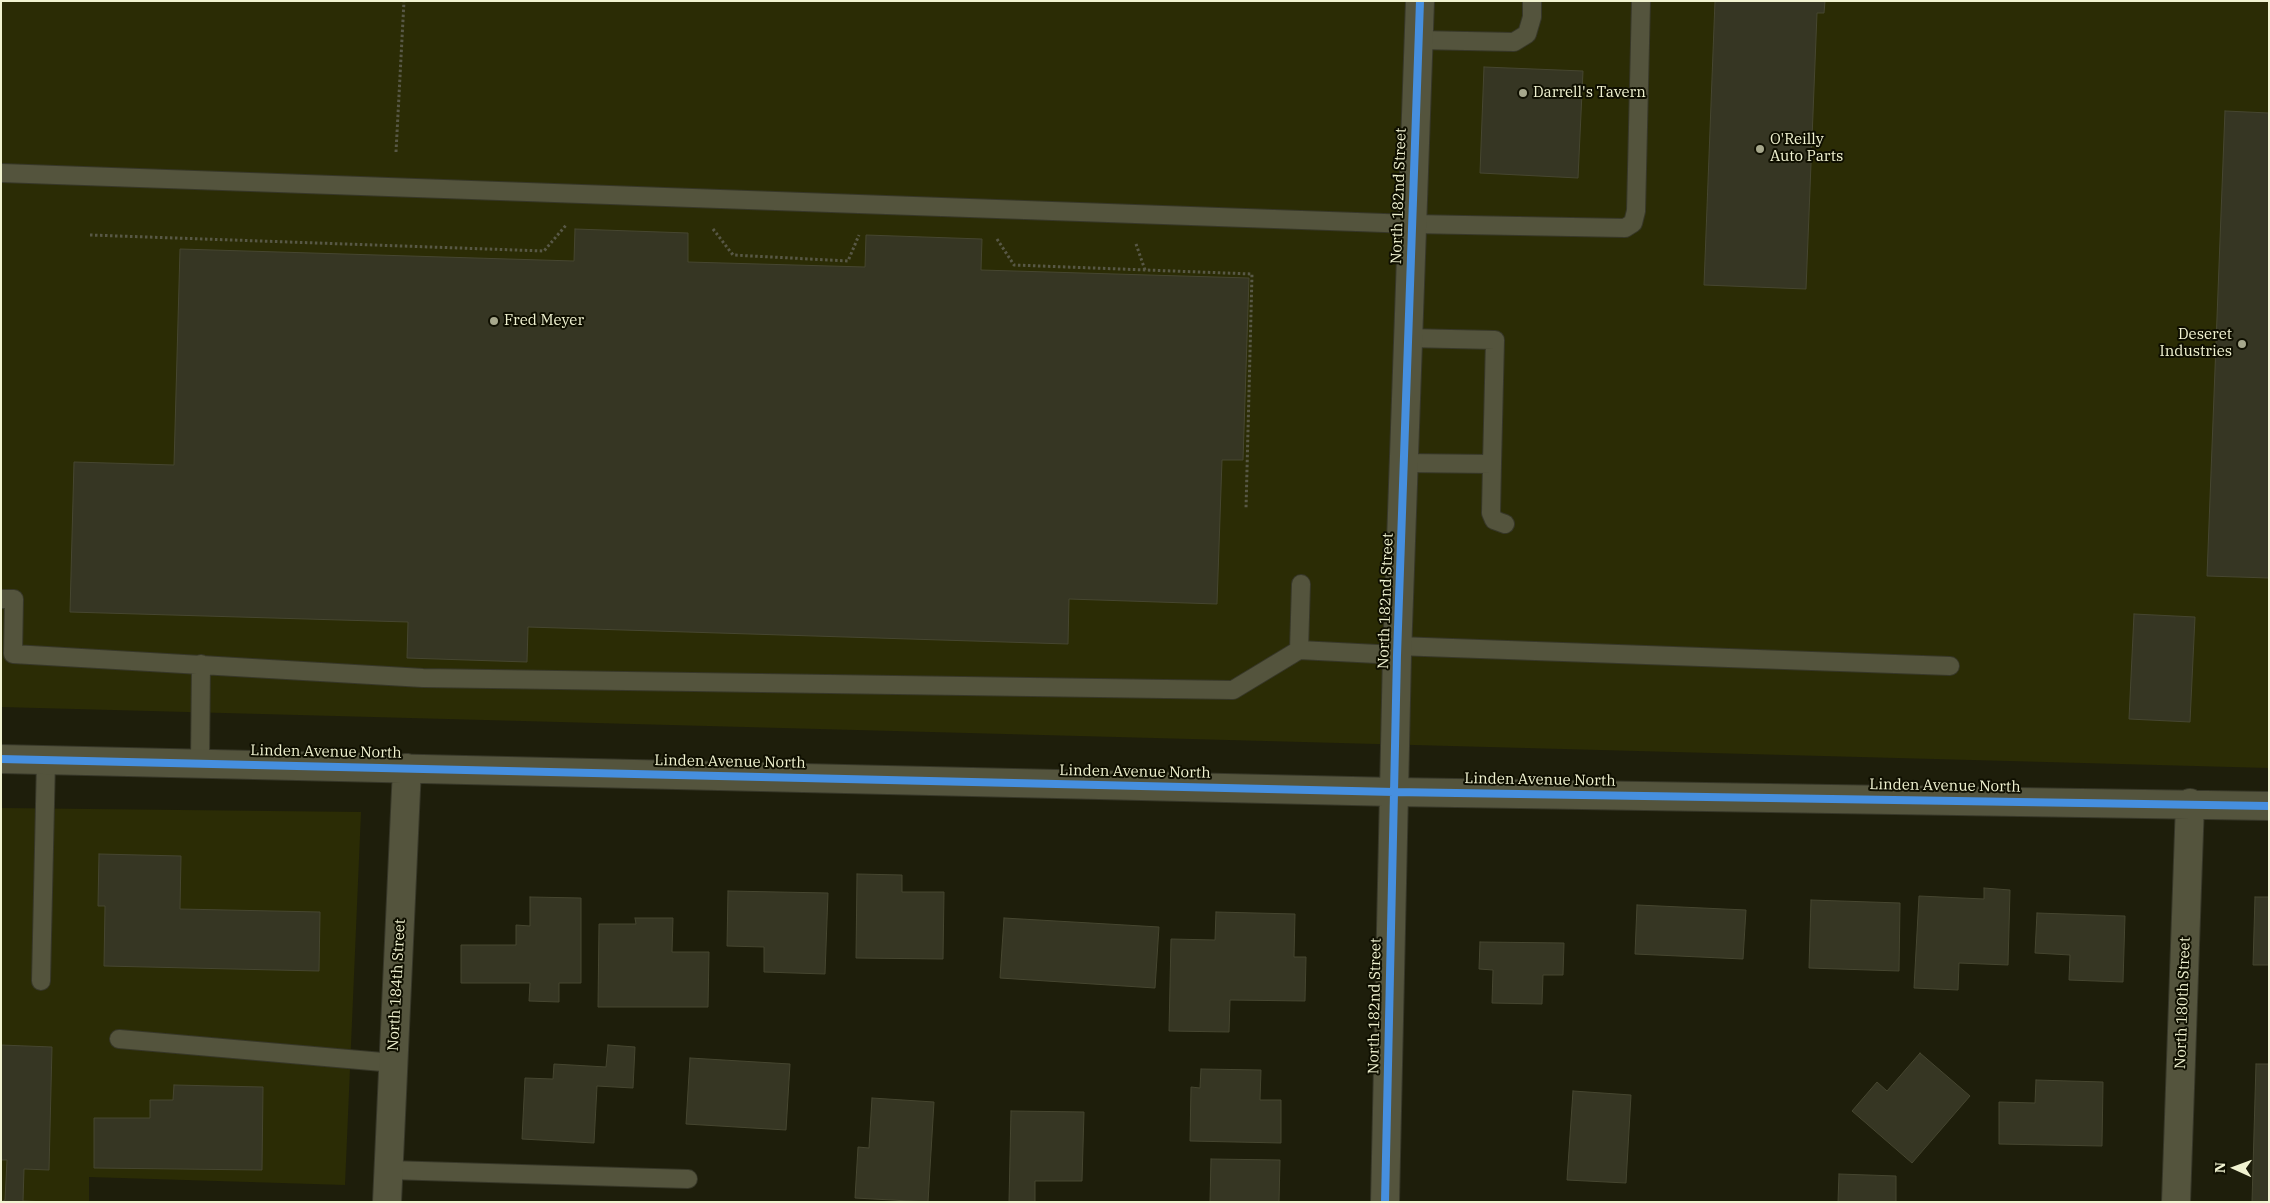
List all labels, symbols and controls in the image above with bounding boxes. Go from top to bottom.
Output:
place label: Darrell's Tavern [1533,84,1646,102]
marker: Darrell's Tavern [1517,87,1529,99]
street label: North 182nd Street [1388,128,1410,264]
place label: O'Reilly Auto Parts [1770,131,1843,166]
marker: O'Reilly Auto Parts [1754,143,1766,155]
place label: Fred Meyer [504,312,584,330]
marker: Fred Meyer [488,315,500,327]
place label: Deseret Industries [2160,326,2232,361]
marker: Deseret Industries [2236,338,2248,350]
street label: North 182nd Street [1375,533,1397,669]
street label: Linden Avenue North [250,742,402,762]
street label: Linden Avenue North [654,752,806,772]
street label: Linden Avenue North [1059,762,1211,782]
street label: Linden Avenue North [1464,770,1616,790]
street label: Linden Avenue North [1869,776,2021,796]
street label: North 184th Street [385,918,409,1052]
street label: North 180th Street [2172,937,2194,1069]
street label: North 182nd Street [1365,938,1385,1074]
north arrow [2210,1143,2260,1193]
text: N [2211,1162,2229,1173]

